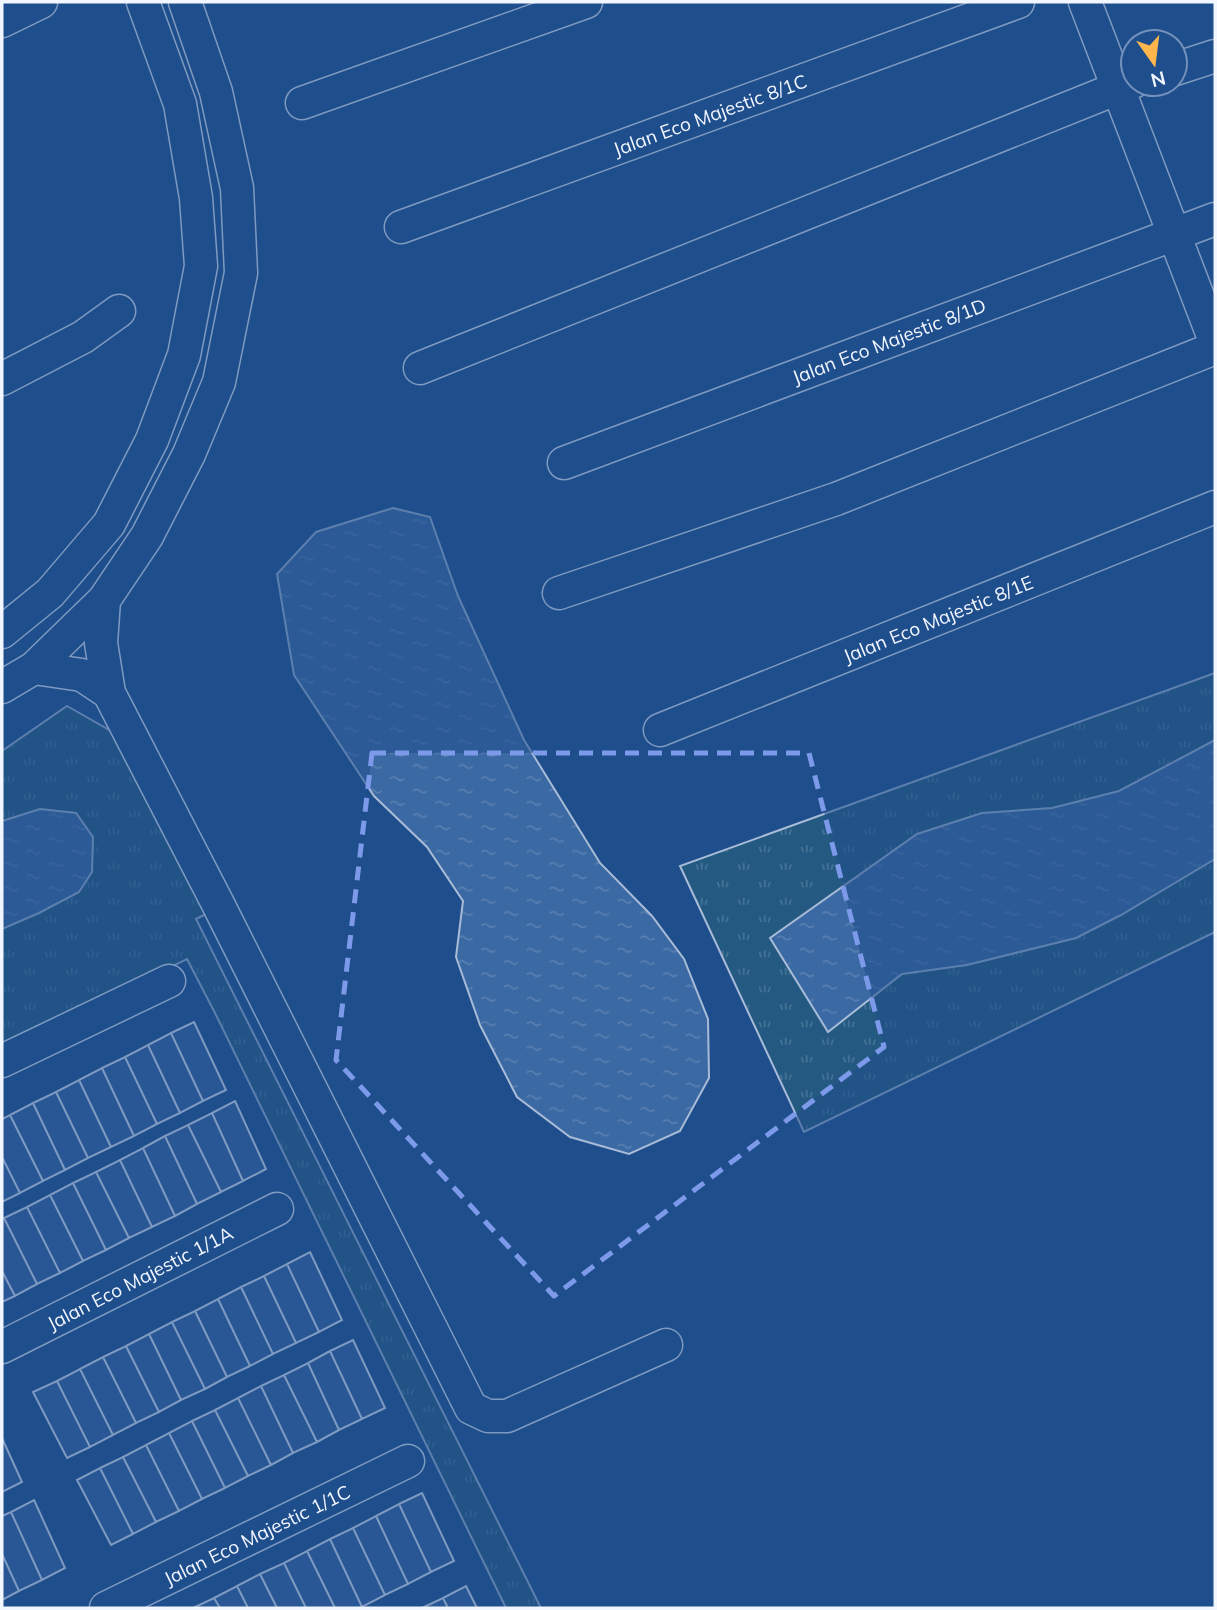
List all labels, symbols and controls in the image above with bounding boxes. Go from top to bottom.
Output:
north arrow [1119,28,1189,98]
text: N [1148,66,1168,93]
street label: Jalan Eco Majestic 8/1C [610,69,810,161]
street label: Jalan Eco Majestic 8/1D [789,293,989,389]
street label: Jalan Eco Majestic 8/1E [840,570,1036,668]
street label: Jalan Eco Majestic 1/1A [43,1221,237,1335]
street label: Jalan Eco Majestic 1/1C [160,1479,354,1591]

